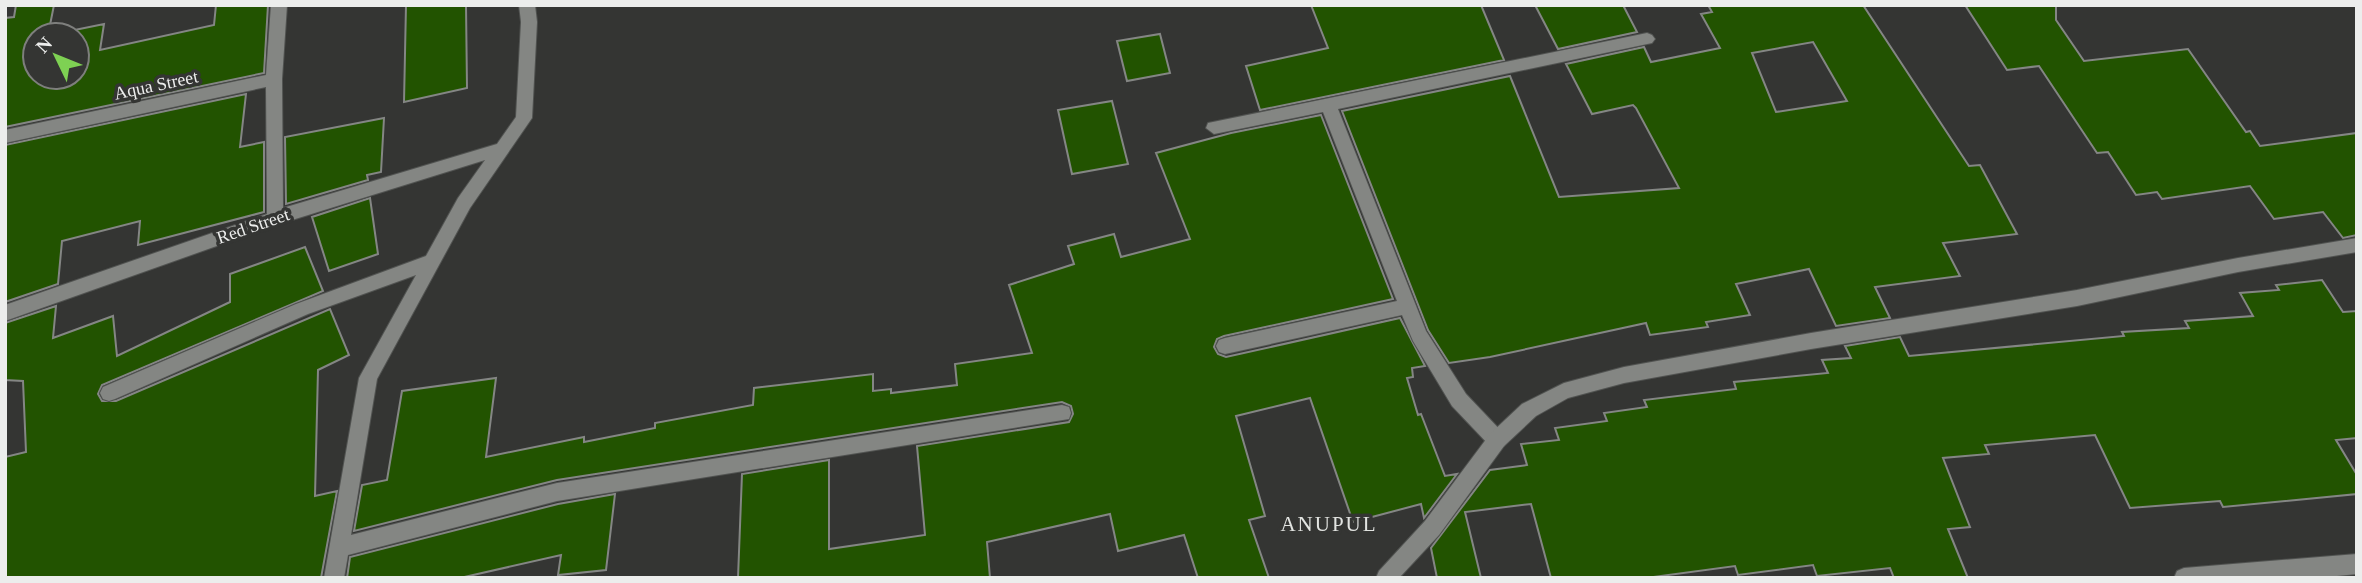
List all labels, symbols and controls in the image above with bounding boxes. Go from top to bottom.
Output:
north arrow [21,21,91,91]
text: N [32,32,56,57]
street label: Aqua Street [112,66,200,104]
street label: Red Street [214,204,292,248]
district label: ANUPUL [1280,512,1378,536]

